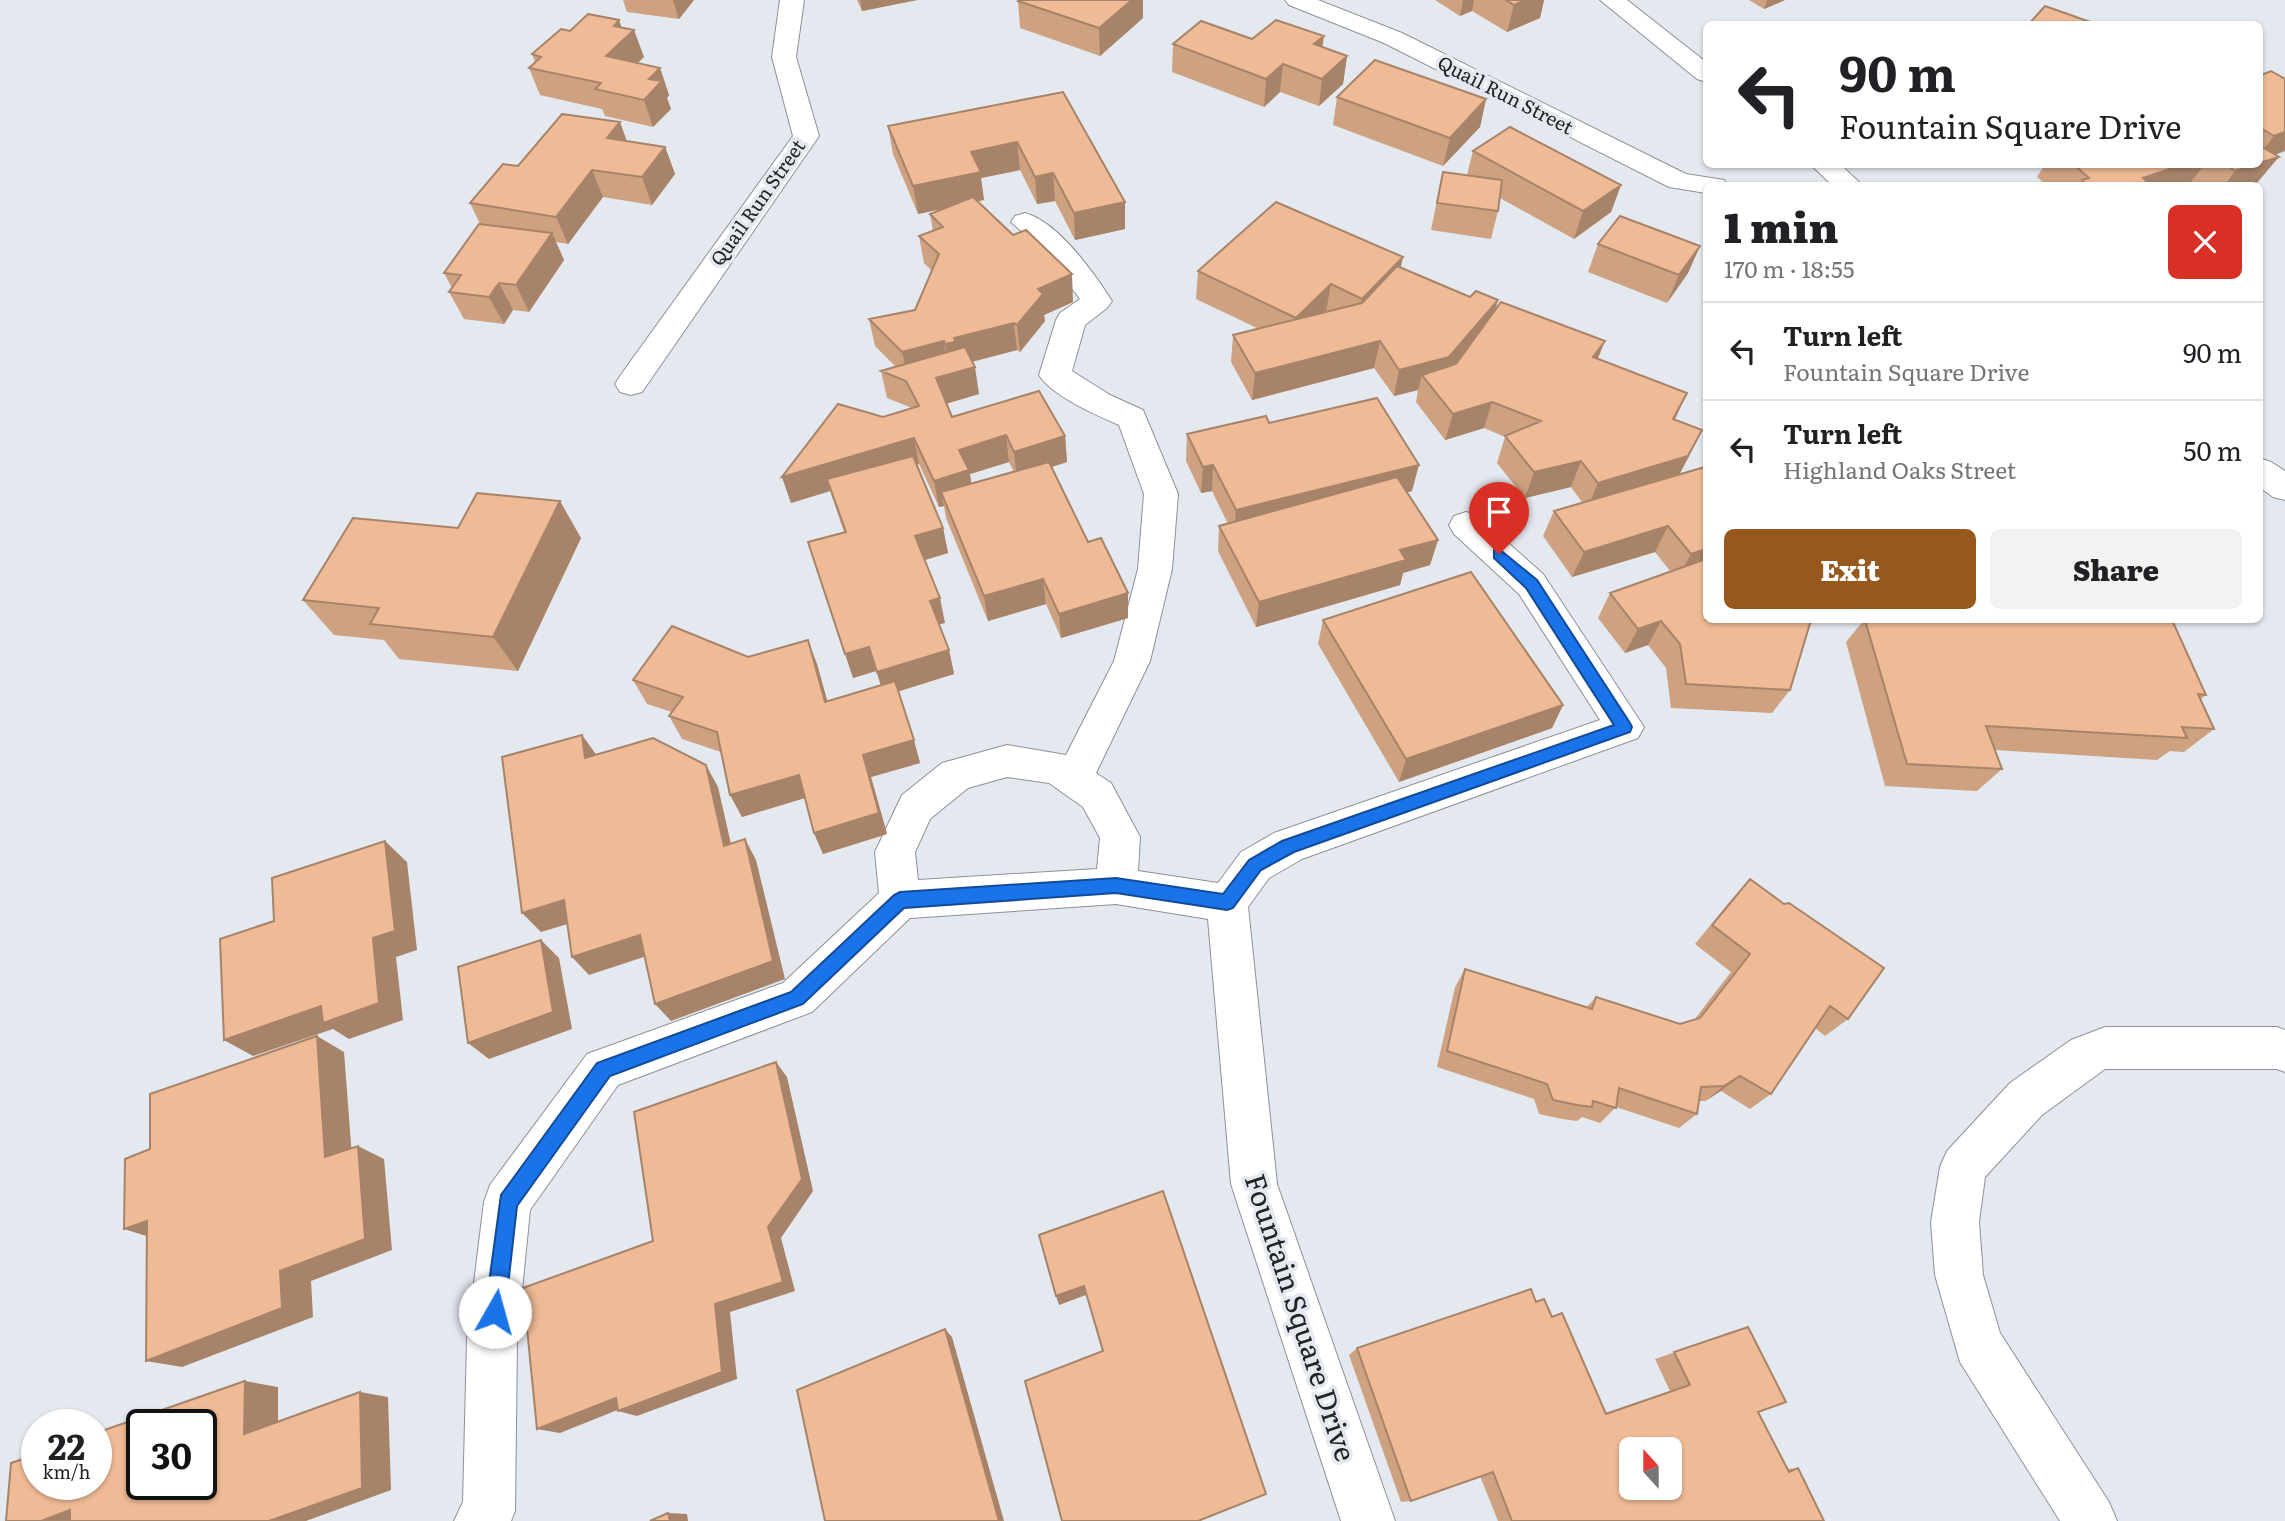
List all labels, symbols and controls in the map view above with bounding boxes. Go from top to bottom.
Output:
text: 90 m [1839,34,1956,107]
street label: Quail Run Street [1433,48,1579,140]
icon: left [1724,49,1815,140]
text: Fountain Square Drive [1839,101,2182,149]
street label: Quail Run Street [703,133,811,271]
text: 1 min [1724,194,1839,256]
button: close [2168,205,2242,279]
text: 170 m · 18:55 [1724,251,1854,285]
text: Turn left [1783,315,1902,354]
icon: left [1724,332,1762,370]
text: 90 m [2183,332,2242,371]
text: Fountain Square Drive [1783,354,2029,388]
text: Turn left [1783,413,1902,452]
icon: left [1724,430,1762,468]
text: 50 m [2183,430,2242,469]
text: Highland Oaks Street [1783,452,2016,486]
pin [1469,482,1529,554]
icon: arrive [1480,493,1518,531]
button: Exit [1724,529,1976,609]
button: Share [1990,529,2242,609]
street label: Fountain Square Drive [1236,1168,1368,1466]
position arrow [458,1275,532,1349]
speed limit sign: 30 [126,1409,217,1500]
text: 22 [48,1419,85,1471]
north arrow [1619,1437,1682,1500]
map controls [1619,1437,1682,1500]
text: km/h [43,1458,90,1485]

